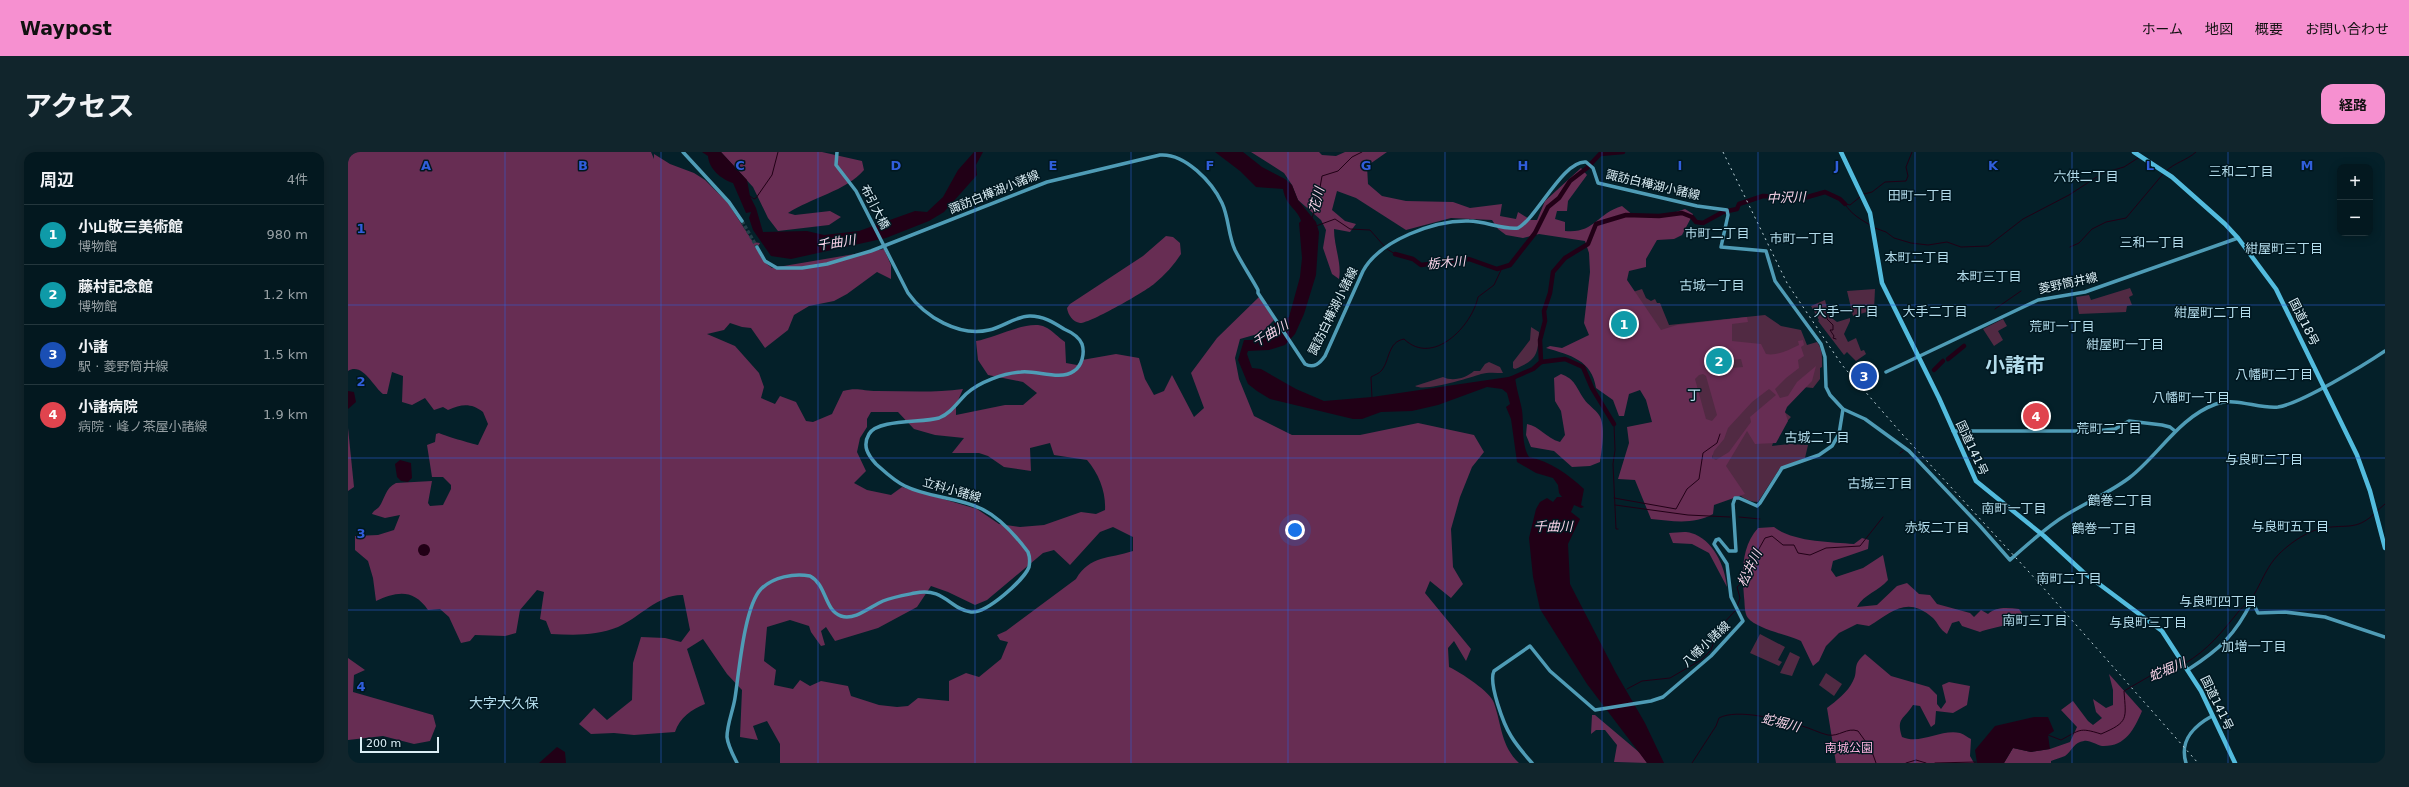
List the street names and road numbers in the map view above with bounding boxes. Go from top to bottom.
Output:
street label: 諏訪白樺湖小諸線 [1605,167,1701,203]
street label: 諏訪白樺湖小諸線 [947,168,1041,216]
street label: 布引大橋 [858,182,892,232]
street label: 諏訪白樺湖小諸線 [1306,265,1360,357]
street label: 菱野筒井線 [2037,270,2099,296]
street label: 国道18号 [2286,296,2322,348]
street label: 国道141号 [1953,418,1991,478]
street label: 立科小諸線 [921,475,983,505]
street label: 八幡小諸線 [1679,618,1733,670]
street label: 国道141号 [2198,673,2236,733]

